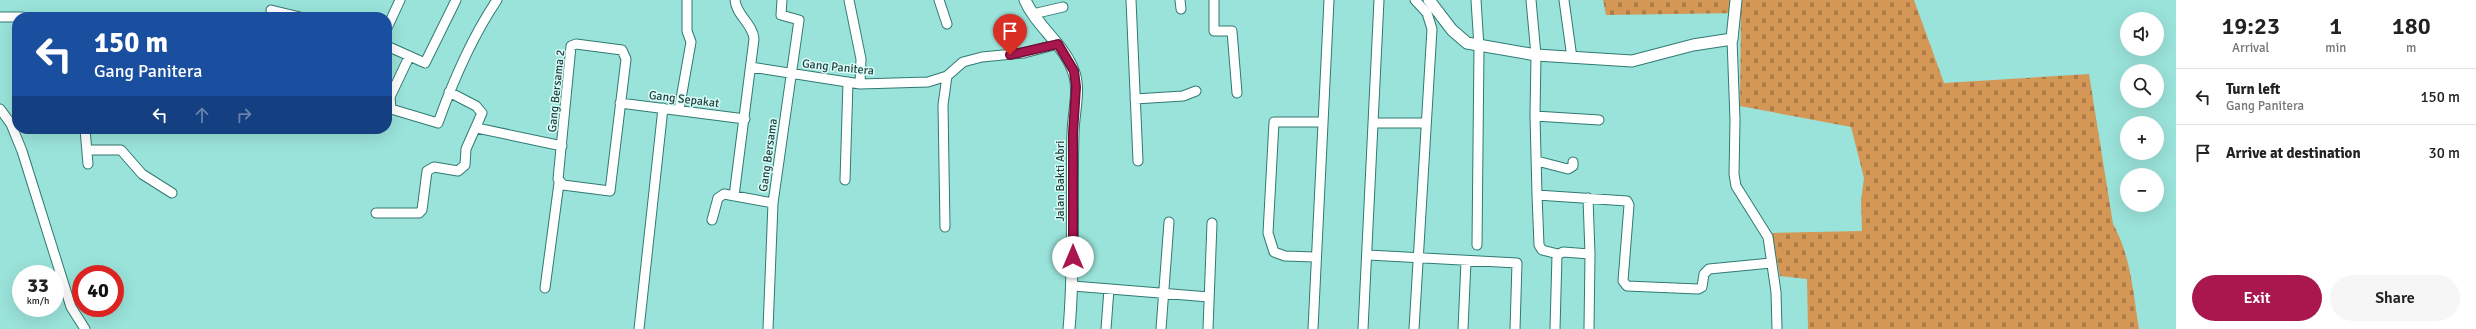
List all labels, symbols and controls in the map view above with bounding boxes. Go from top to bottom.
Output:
text: 19:23 [2221,11,2280,41]
text: 1 [2329,11,2342,41]
text: 180 [2392,11,2431,41]
map controls [2120,12,2164,212]
button: sound [2120,12,2164,56]
pin [993,14,1027,55]
icon: arrive [999,20,1021,42]
text: 150 m [94,26,168,60]
icon: left [28,28,80,80]
text: Arrival [2232,40,2269,56]
text: min [2325,40,2346,56]
text: m [2406,40,2416,56]
street label: Gang Bersama 2 [545,49,568,133]
street label: Gang Panitera [801,56,875,79]
text: Gang Panitera [94,60,202,82]
button: search [2120,64,2164,108]
text: Turn left [2226,80,2280,98]
icon: left [2192,86,2214,108]
street label: Gang Sepakat [648,88,720,111]
text: 150 m [2420,88,2460,106]
text: Gang Panitera [2226,98,2304,114]
icon: left [149,104,171,126]
icon: ahead [191,104,213,126]
icon: right [233,104,255,126]
button: + [2120,116,2164,160]
street label: Gang Bersama [756,117,781,193]
street label: Jalan Bakti Abri [1053,140,1068,222]
icon: arrive [2192,142,2214,164]
text: Arrive at destination [2226,144,2361,162]
text: 30 m [2429,144,2460,162]
button: − [2120,168,2164,212]
position arrow [1052,236,1094,278]
speed limit sign: 40 [72,265,124,317]
text: 33 [27,273,49,298]
button: Exit [2192,275,2322,321]
button: Share [2330,275,2460,321]
text: km/h [27,295,49,307]

